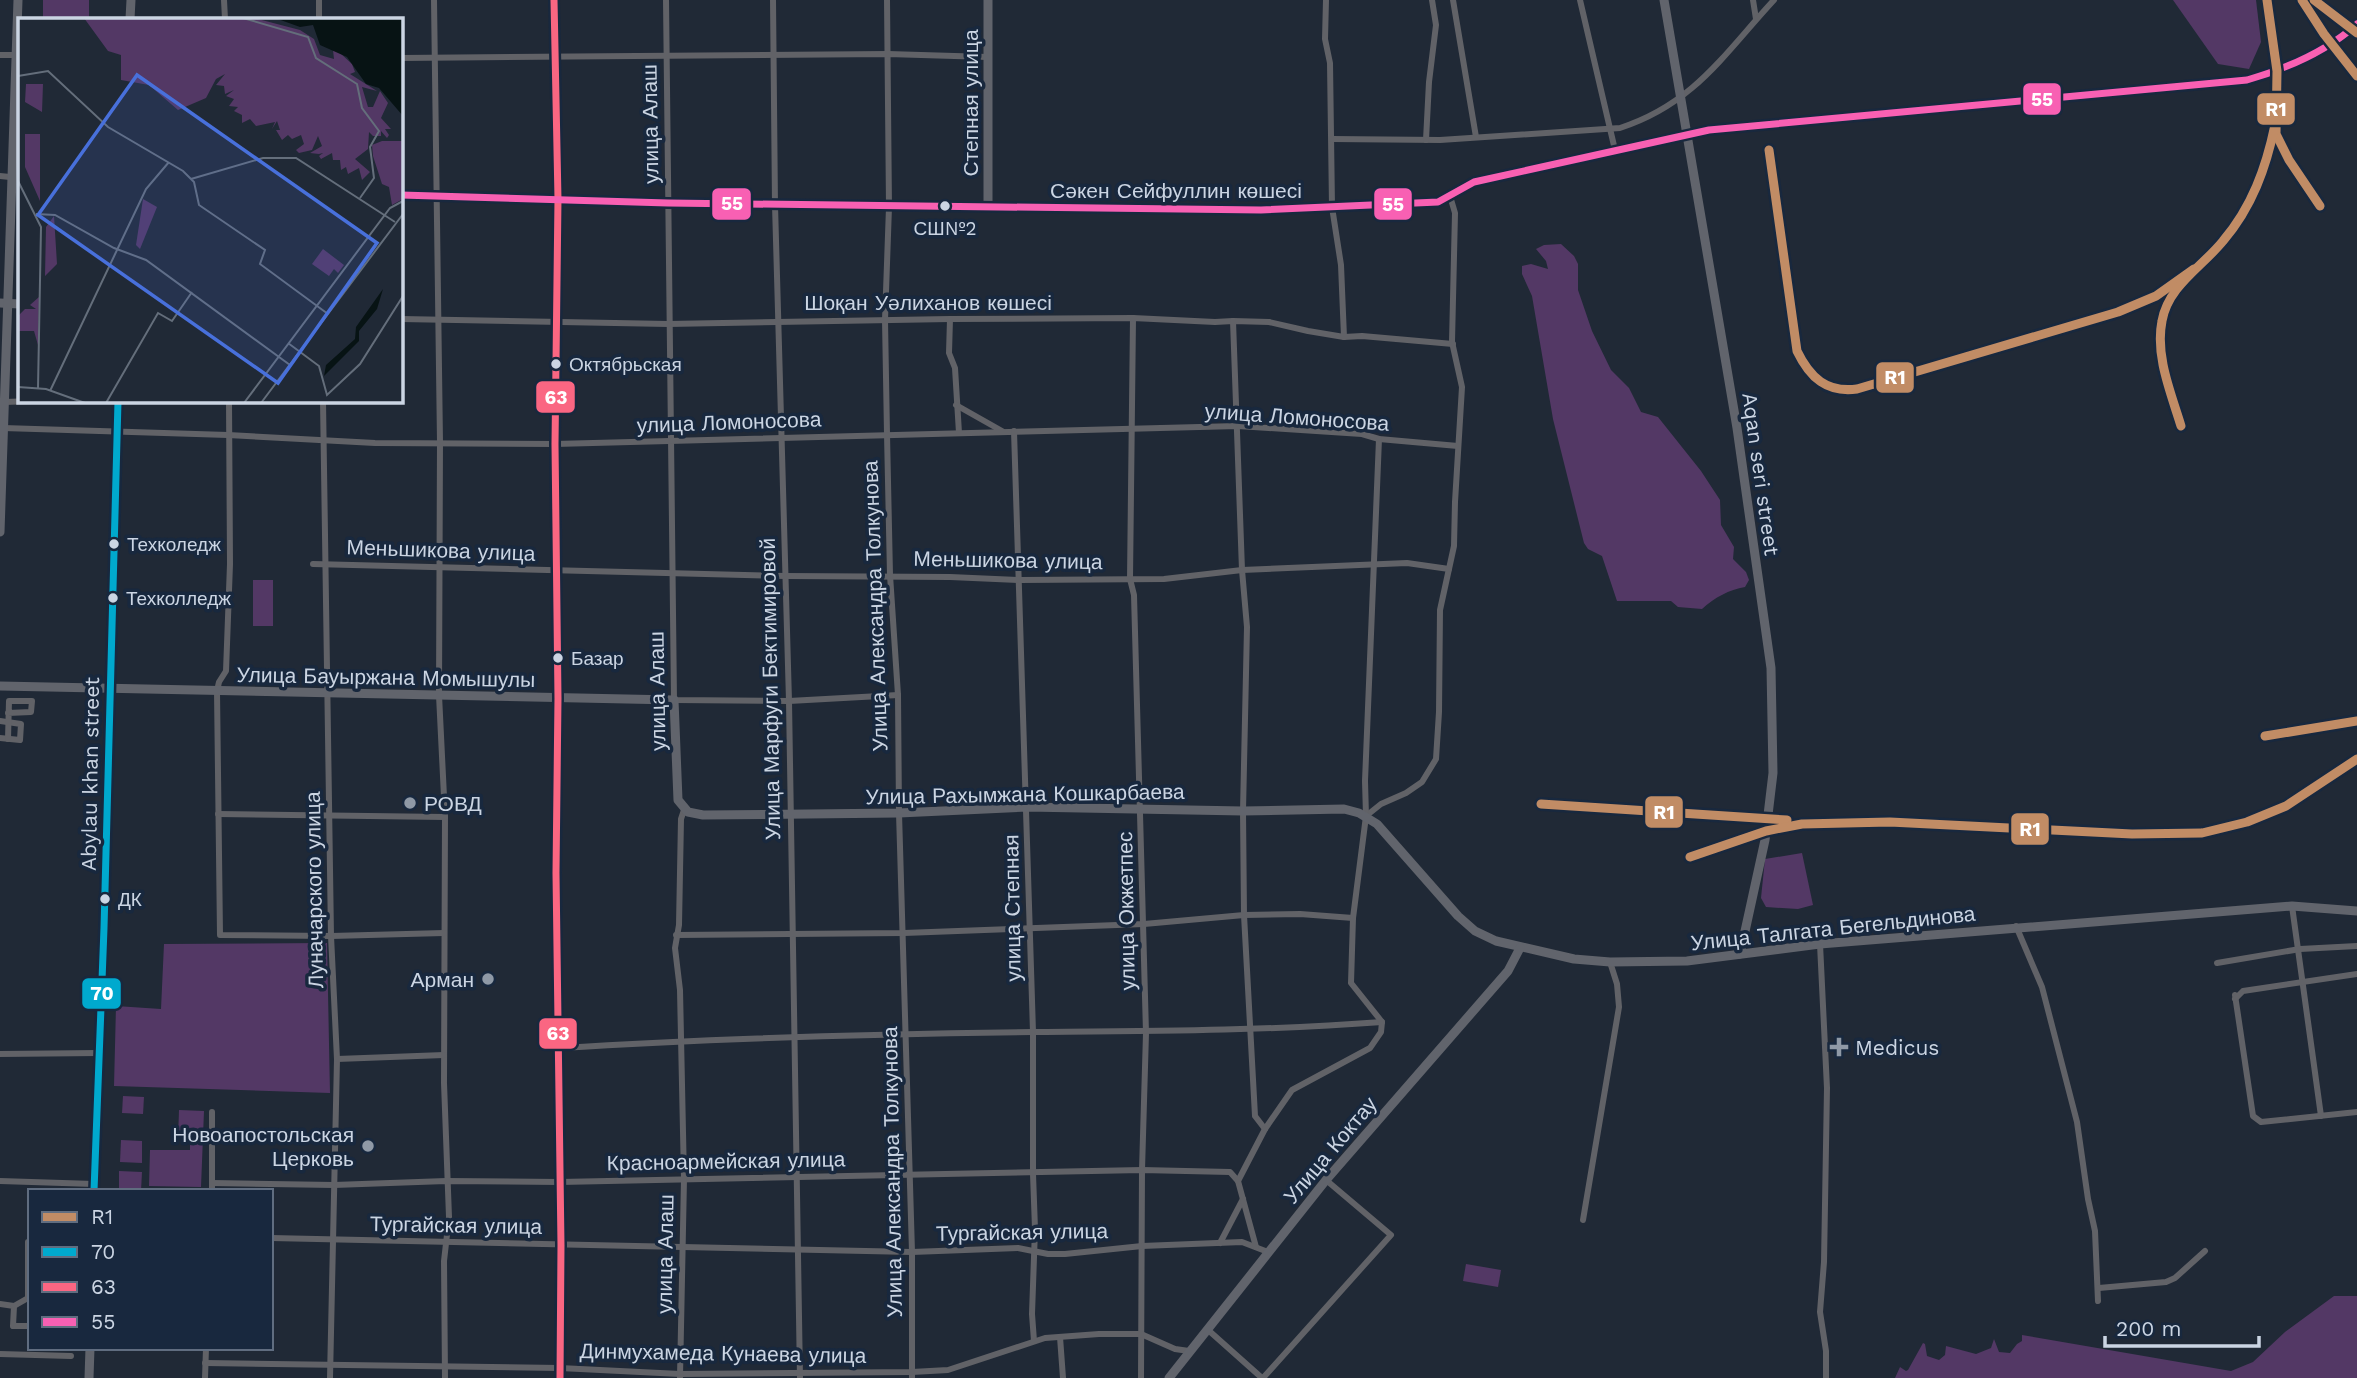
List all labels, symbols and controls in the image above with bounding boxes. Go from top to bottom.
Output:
inset map [18,18,402,402]
street label: Степная улица [958,29,983,177]
street label: улица Алаш [636,64,664,184]
line badge: 55 [2022,82,2062,116]
text: 55 [2031,88,2053,111]
line badge: R1 [2256,92,2296,126]
text: R1 [2265,98,2287,121]
street label: Сәкен Сейфуллин көшесі [1050,178,1302,203]
line badge: 55 [711,187,752,221]
line badge: 55 [1373,187,1413,221]
text: 55 [721,192,743,215]
text: 55 [1382,193,1404,216]
marker: СШ№2 [938,199,952,213]
place label: СШ№2 [914,217,977,240]
street label: Шоқан Уәлиханов көшесі [804,290,1052,315]
place label: Октябрьская [569,353,682,376]
marker: Октябрьская [549,357,563,371]
line badge: R1 [1875,361,1915,394]
text: R1 [1884,366,1906,389]
line badge: 63 [535,380,576,414]
text: 63 [545,386,567,409]
street label: Aqan seri street [1737,391,1785,557]
street label: улица Ломоносова [1204,398,1390,436]
street label: улица Ломоносова [636,406,822,438]
street label: Улица Александра Толкунова [857,460,893,752]
place label: Техколедж [127,533,221,556]
street label: Меньшикова улица [346,534,536,566]
marker: Техколедж [107,537,121,551]
street label: Улица Марфуги Бектимировой [755,538,785,840]
street label: Меньшикова улица [913,546,1103,574]
place label: Техколледж [126,587,231,610]
marker: Техколледж [106,591,120,605]
street label: улица Алаш [643,631,671,751]
place label: Базар [571,647,624,670]
marker: Базар [551,651,565,665]
street label: Улица Бауыржана Момышулы [236,662,536,692]
street label: Abylau khan street [76,677,104,871]
street label: Улица Рахымжана Кошкарбаева [865,779,1185,809]
street label: Луначарского улица [300,791,328,989]
place label: РОВД [424,791,482,816]
marker: РОВД [402,795,418,811]
line badge: R1 [1644,795,1684,829]
text: R1 [1653,801,1675,824]
line badge: R1 [2010,812,2050,846]
text: R1 [2019,818,2041,841]
street label: улица Окжетпес [1112,831,1140,991]
street label: улица Степная [998,834,1026,982]
place label: ДК [118,888,142,911]
marker: ДК [98,892,112,906]
street label: Улица Талгата Бегельдинова [1690,901,1977,955]
place label: Арман [411,967,474,992]
marker: Арман [480,971,496,987]
line badge: 70 [81,977,122,1010]
text: 70 [90,982,114,1005]
line badge: 63 [538,1017,578,1050]
text: 63 [547,1022,569,1045]
street label: Улица Александра Толкунова [877,1026,907,1318]
place label: Medicus [1855,1035,1939,1060]
marker: Medicus [1829,1037,1849,1057]
street label: Улица Коктау [1278,1091,1382,1208]
place label: Новоапостольская Церковь [172,1122,354,1171]
marker: Новоапостольская Церковь [360,1138,376,1154]
street label: Красноармейская улица [606,1146,846,1176]
legend [28,1189,273,1350]
street label: улица Алаш [651,1194,679,1314]
text: R1 [91,1204,113,1229]
street label: Тургайская улица [370,1211,543,1239]
street label: Тургайская улица [936,1218,1109,1246]
text: 70 [91,1239,115,1264]
text: 63 [91,1274,116,1299]
scale bar [2105,1304,2259,1348]
text: 55 [91,1309,115,1334]
text: 200 m [2116,1316,2182,1341]
street label: Динмухамеда Кунаева улица [579,1338,867,1368]

